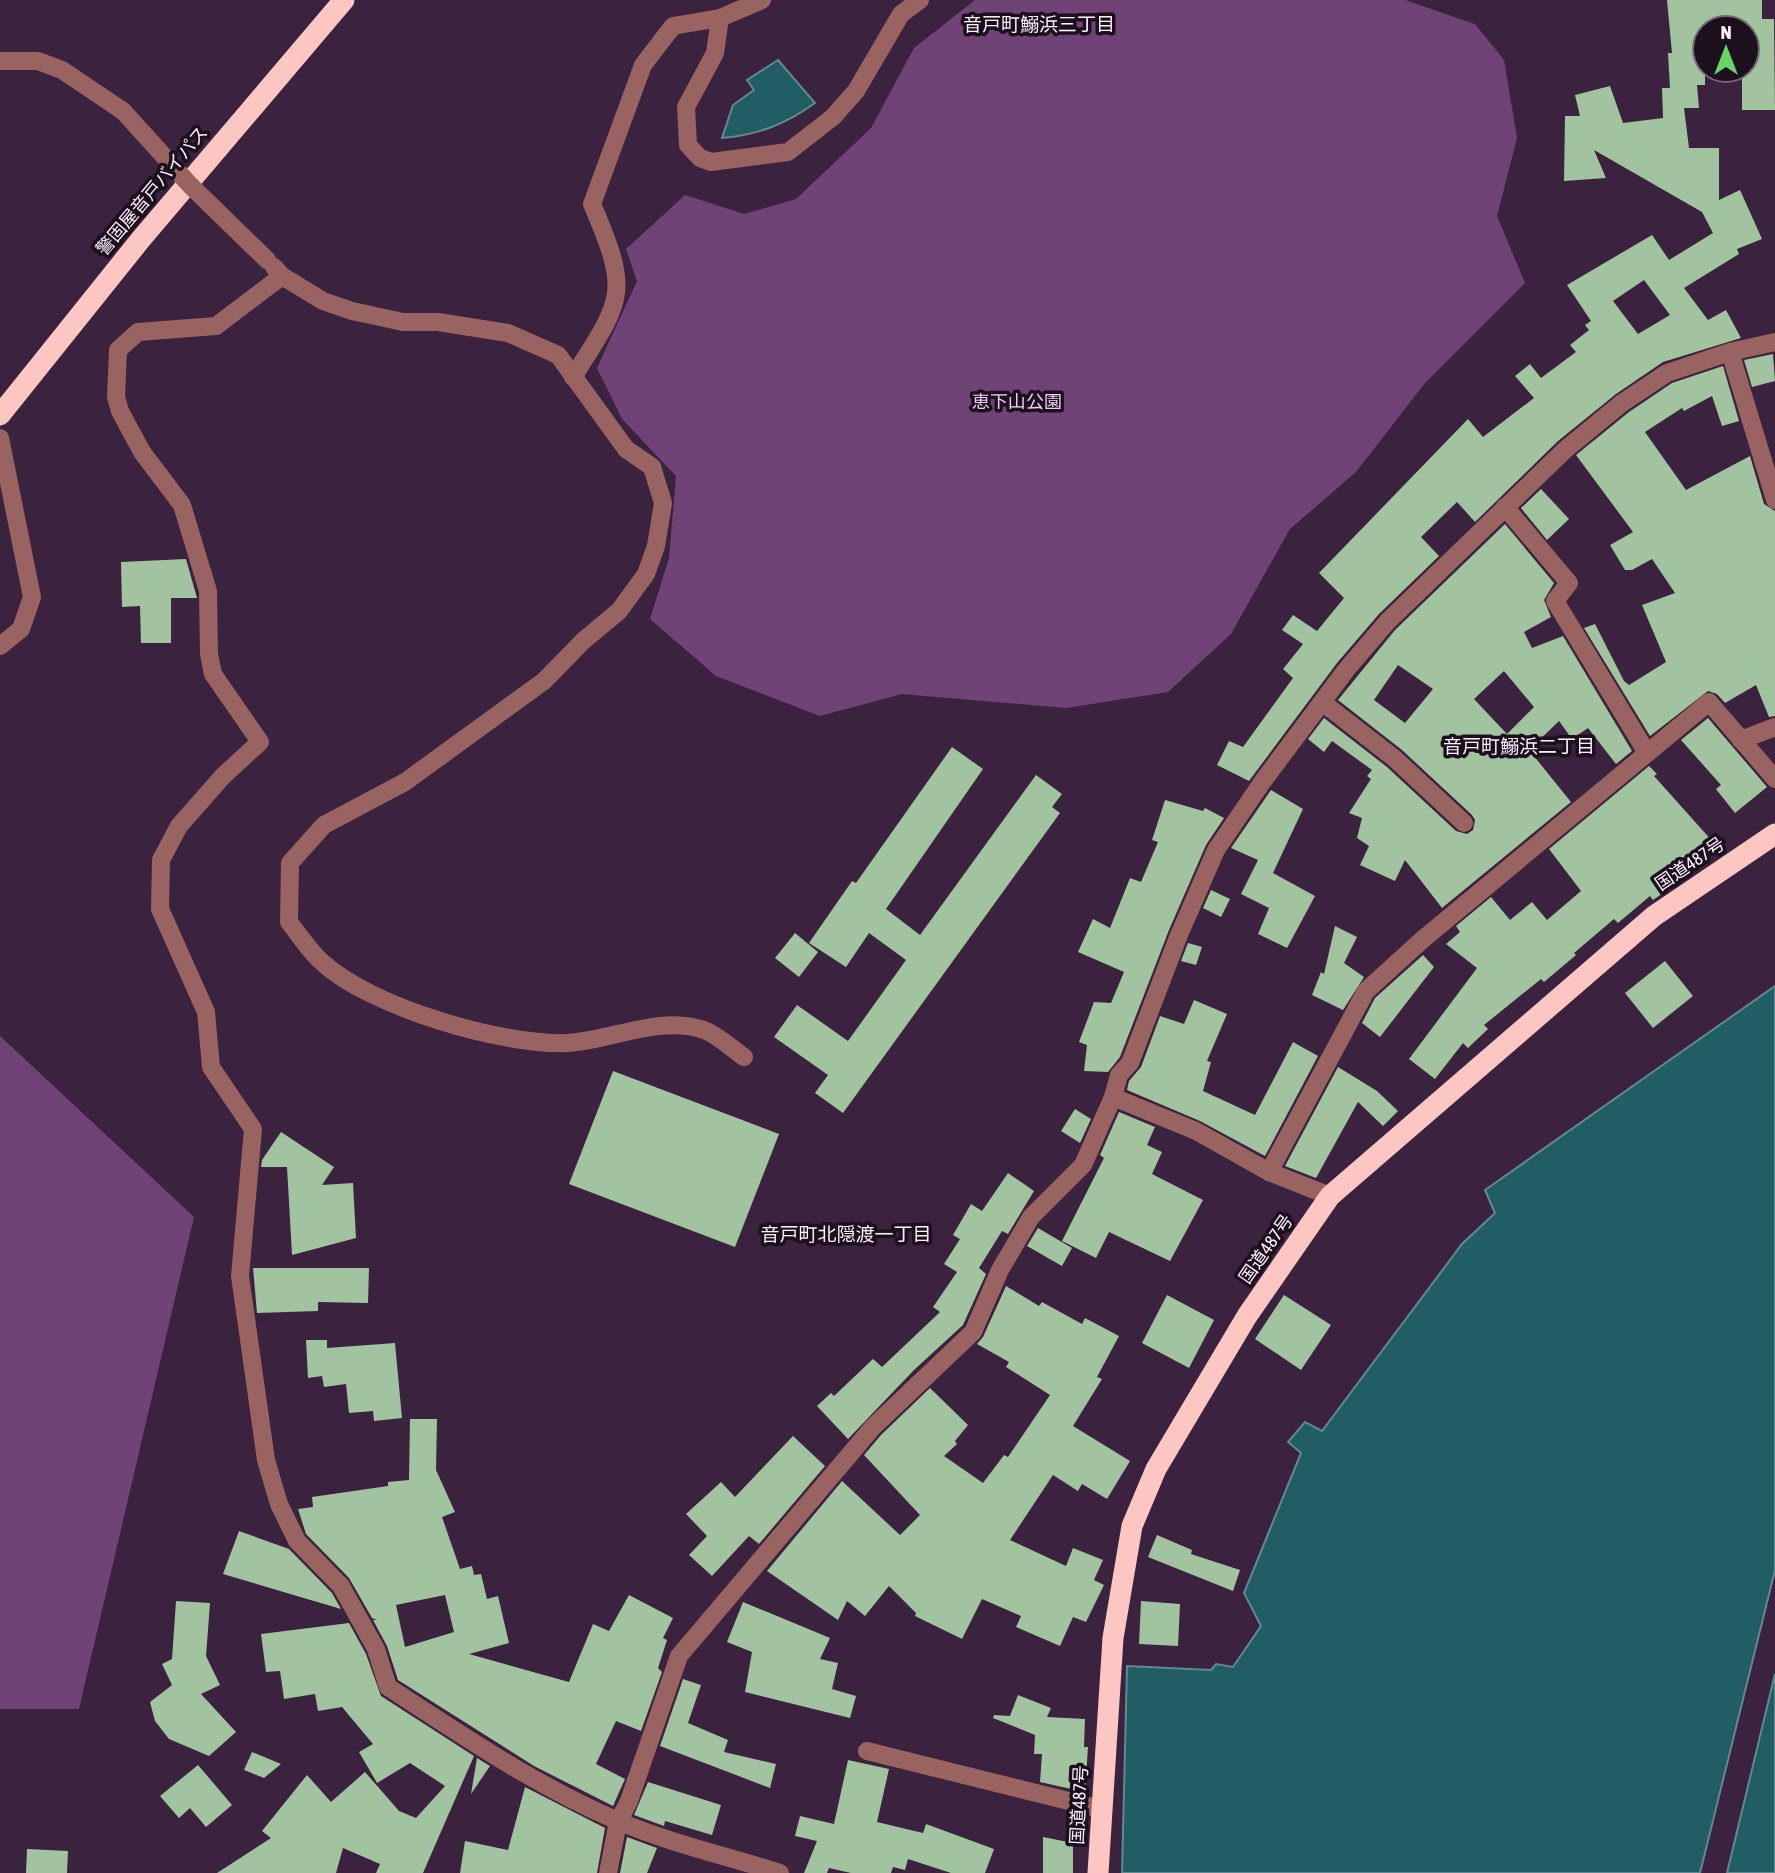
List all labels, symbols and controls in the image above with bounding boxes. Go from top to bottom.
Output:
district label: 音戸町鰯浜三丁目 [963,13,1115,35]
north arrow [1691,14,1761,84]
text: N [1720,21,1732,43]
street label: 警固屋音戸バイパス [92,122,212,259]
park label: 恵下山公園 [972,391,1062,412]
district label: 音戸町鰯浜二丁目 [1443,735,1595,757]
street label: 国道487号 [1651,833,1729,894]
street label: 国道487号 [1234,1210,1297,1287]
district label: 音戸町北隠渡一丁目 [760,1223,932,1245]
street label: 国道487号 [1066,1765,1091,1845]

